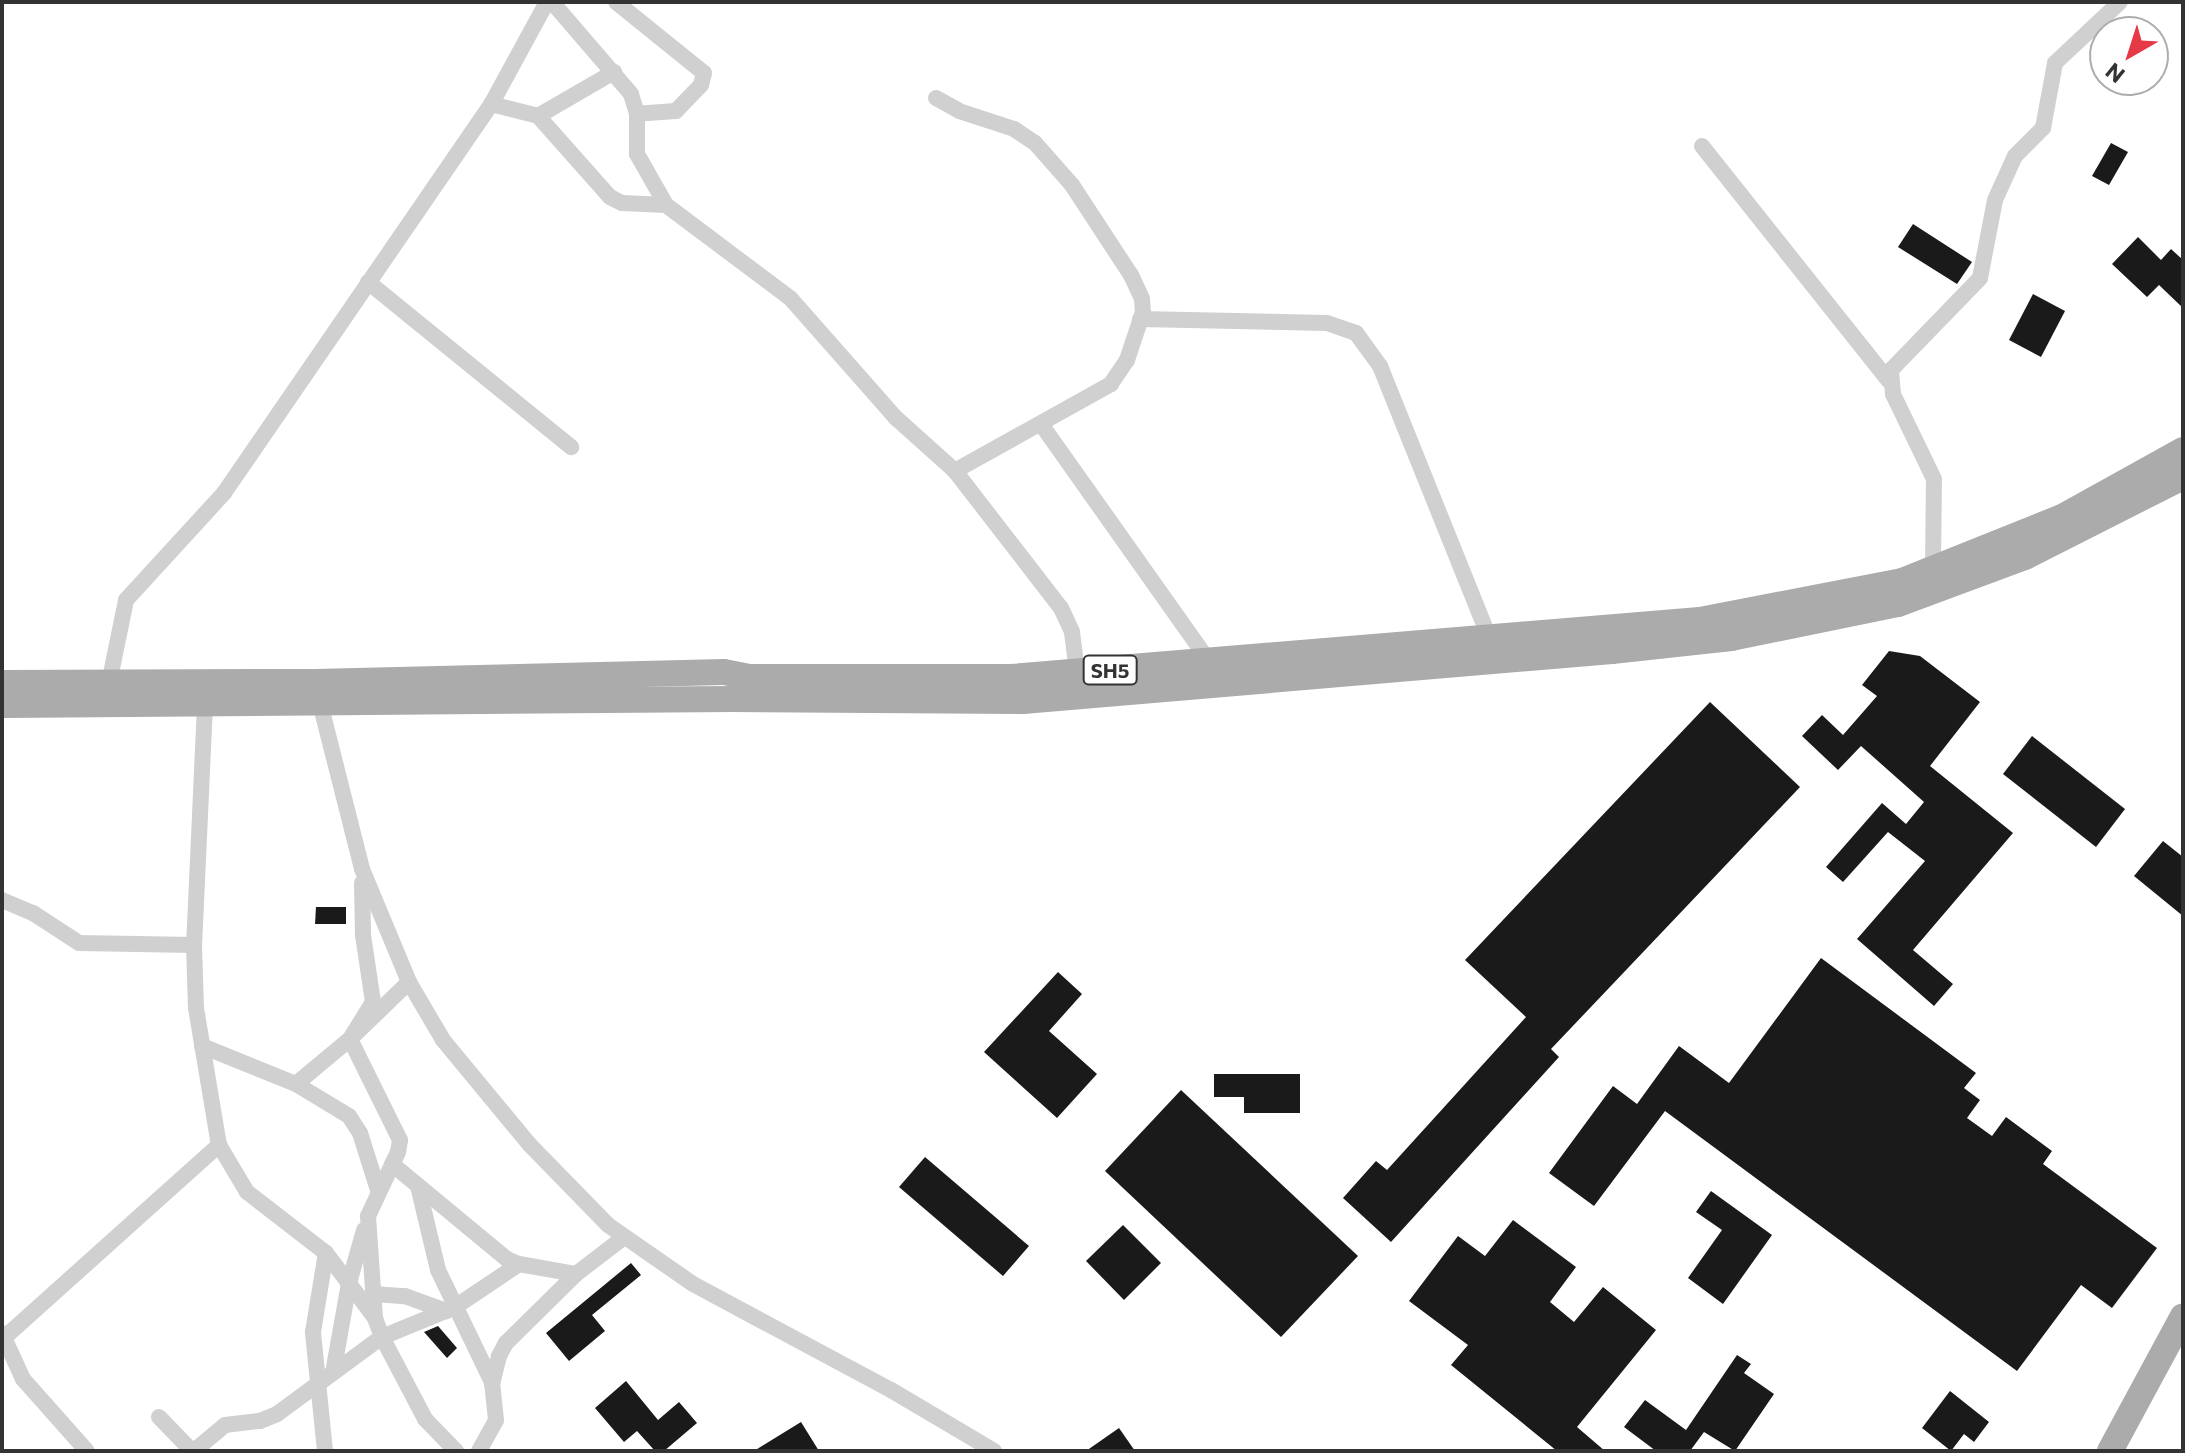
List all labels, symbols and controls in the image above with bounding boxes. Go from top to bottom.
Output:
north arrow [2089,16,2169,96]
text: N [2100,58,2130,89]
road number: SH5 [1082,654,1138,686]

